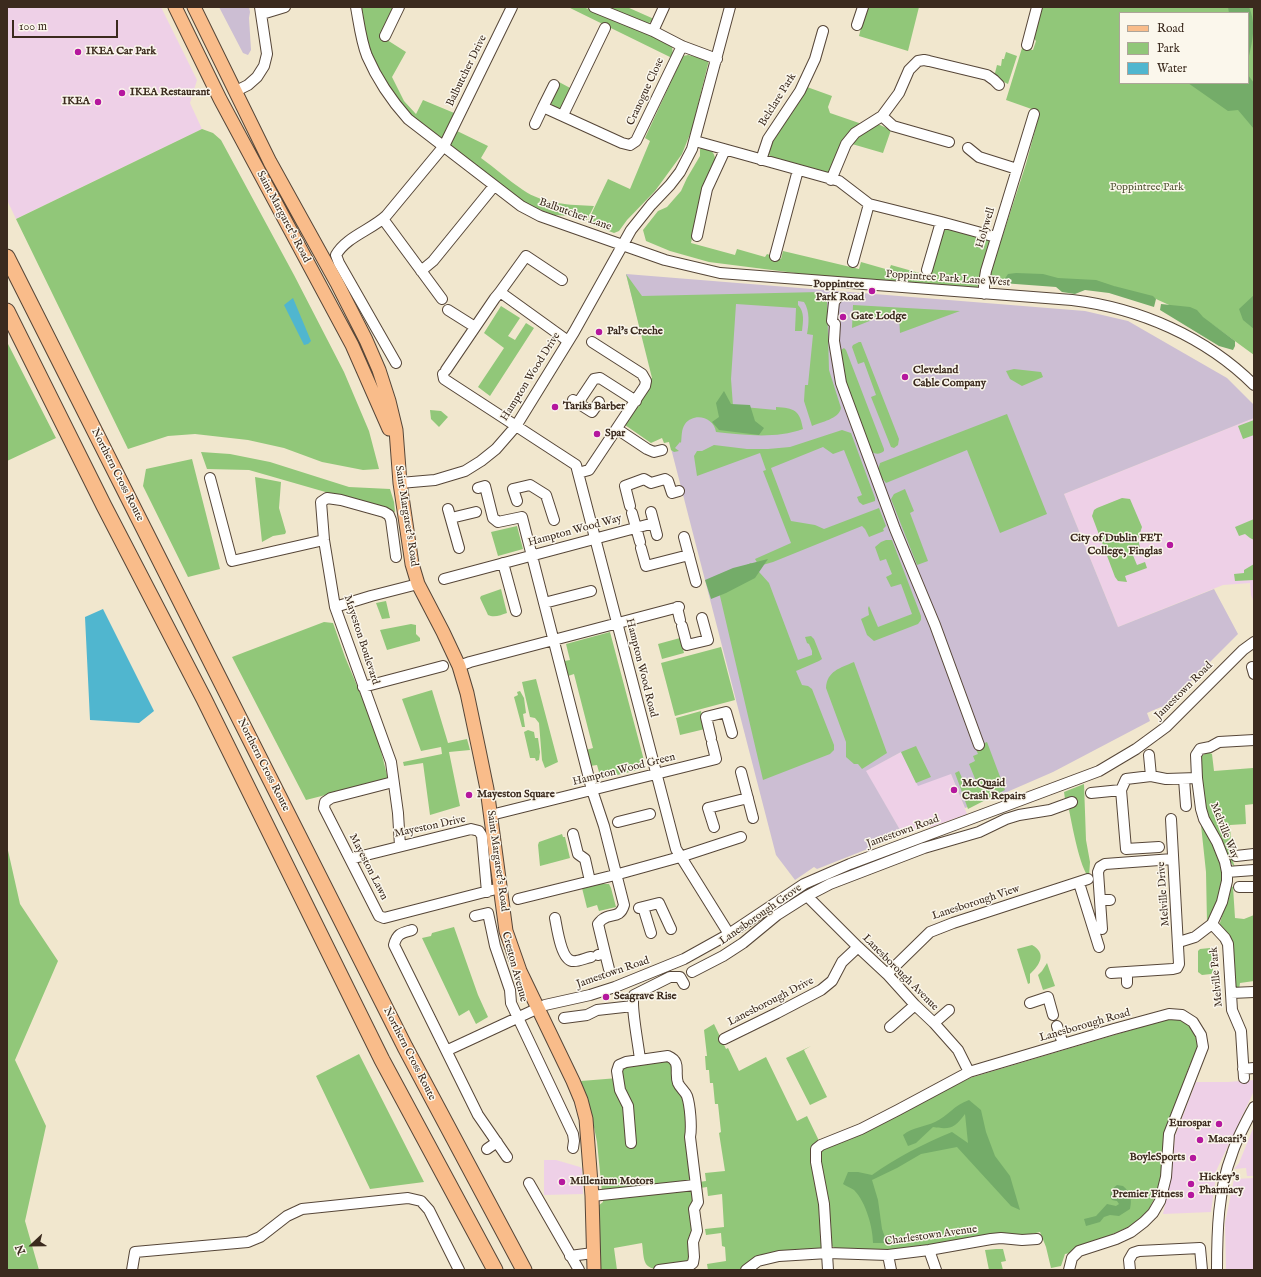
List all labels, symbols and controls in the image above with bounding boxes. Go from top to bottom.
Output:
scale bar [14,12,120,38]
legend [1119,12,1249,84]
text: 100 m [19,19,47,34]
text: Road [1157,21,1184,36]
street label: Balbutcher Drive [444,33,490,109]
text: Park [1157,41,1180,56]
place label: IKEA Car Park [86,45,156,59]
marker: IKEA Car Park [73,47,83,57]
street label: Cranogue Close [625,56,667,128]
text: Water [1157,61,1187,76]
street label: Belclare Park [756,71,800,129]
place label: IKEA Restaurant [130,86,210,100]
marker: IKEA Restaurant [117,88,127,98]
place label: IKEA [62,95,90,109]
marker: IKEA [93,97,103,107]
street label: Saint Margaret's Road [253,169,313,265]
park label: Poppintree Park [1110,181,1184,195]
street label: Balbutcher Lane [537,196,613,234]
street label: Holywell [974,206,998,250]
street label: Poppintree Park Lane West [885,268,1011,290]
place label: Poppintree Park Road [813,278,864,304]
marker: Poppintree Park Road [867,286,877,296]
place label: Gate Lodge [851,310,906,324]
marker: Gate Lodge [838,312,848,322]
place label: Pal's Creche [607,325,663,339]
marker: Pal's Creche [594,327,604,337]
street label: Hampton Wood Drive [498,330,564,424]
place label: Cleveland Cable Company [913,364,986,390]
marker: Cleveland Cable Company [900,372,910,382]
place label: Tariks Barber [563,400,625,414]
marker: Tariks Barber [550,402,560,412]
street label: Northern Cross Route [88,426,146,524]
place label: Spar [605,427,625,441]
marker: Spar [592,429,602,439]
street label: Saint Margaret's Road [391,465,421,567]
street label: Hampton Wood Way [527,512,623,550]
place label: City of Dublin FET College, Finglas [1070,532,1162,558]
marker: City of Dublin FET College, Finglas [1165,540,1175,550]
street label: Mayeston Boulevard [340,594,382,686]
street label: Hampton Wood Road [622,617,660,719]
street label: Jamestown Road [1152,659,1216,723]
street label: Northern Cross Route [234,716,292,814]
street label: Hampton Wood Green [571,751,677,789]
place label: McQuaid Crash Repairs [962,777,1026,803]
marker: McQuaid Crash Repairs [949,785,959,795]
place label: Mayeston Square [477,788,555,802]
marker: Mayeston Square [464,790,474,800]
street label: Melville Way [1207,801,1241,861]
street label: Saint Margaret's Road [483,810,511,912]
street label: Mayeston Drive [393,813,467,841]
street label: Jamestown Road [865,813,941,851]
street label: Mayeston Lawn [346,832,390,902]
street label: Melville Drive [1155,861,1173,927]
street label: Lanesborough Grove [717,882,805,948]
street label: Lanesborough View [931,883,1021,923]
street label: Creston Avenue [498,930,530,1004]
street label: Lanesborough Avenue [859,932,941,1014]
street label: Melville Park [1208,946,1226,1008]
street label: Jamestown Road [575,954,651,992]
street label: Lanesborough Drive [726,975,816,1029]
place label: Seagrave Rise [614,990,677,1004]
marker: Seagrave Rise [601,992,611,1002]
street label: Northern Cross Route [380,1005,438,1103]
street label: Lanesborough Road [1038,1007,1132,1045]
place label: Eurospar [1169,1117,1211,1131]
marker: Eurospar [1214,1119,1224,1129]
place label: Macari's [1208,1133,1246,1147]
marker: Macari's [1195,1135,1205,1145]
place label: BoyleSports [1129,1151,1185,1165]
marker: BoyleSports [1188,1153,1198,1163]
place label: Hickey's Pharmacy [1199,1171,1243,1197]
place label: Millenium Motors [570,1175,653,1189]
marker: Millenium Motors [557,1177,567,1187]
marker: Hickey's Pharmacy [1186,1179,1196,1189]
place label: Premier Fitness [1112,1188,1183,1202]
marker: Premier Fitness [1186,1190,1196,1200]
street label: Charlestown Avenue [884,1223,978,1249]
north arrow [12,1225,52,1265]
text: N [13,1242,29,1257]

